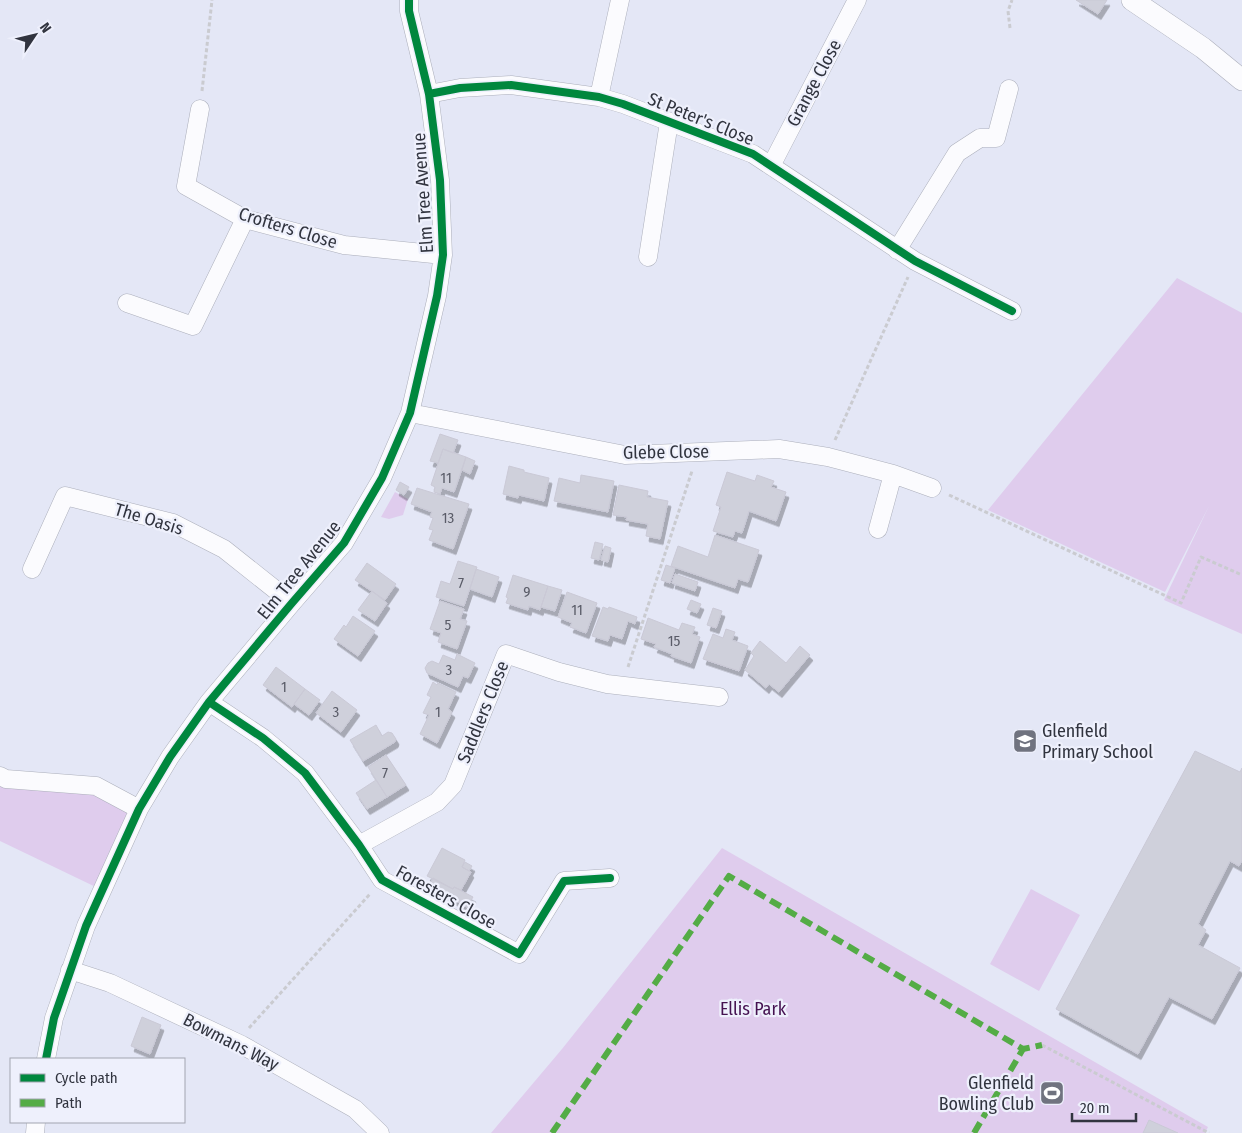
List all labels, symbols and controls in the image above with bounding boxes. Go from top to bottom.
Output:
north arrow [10,10,60,60]
text: N [36,20,55,36]
street label: Grange Close [782,36,846,130]
street label: St Peter's Close [645,88,757,150]
street label: Elm Tree Avenue [408,132,438,254]
street label: Crofters Close [236,203,340,253]
street label: Glebe Close [623,440,709,464]
house number: 11 [440,469,452,487]
street label: The Oasis [112,498,186,540]
house number: 13 [442,509,455,527]
street label: Elm Tree Avenue [252,516,346,624]
house number: 7 [458,574,464,592]
house number: 9 [523,583,531,601]
house number: 11 [571,601,583,619]
house number: 5 [445,616,452,634]
house number: 15 [668,632,680,650]
street label: Saddlers Close [453,658,514,766]
house number: 3 [446,661,453,679]
house number: 1 [281,678,287,696]
house number: 3 [333,703,340,721]
house number: 1 [435,703,441,721]
place label: Glenfield Primary School [1042,720,1153,763]
school or university icon: Glenfield Primary School [1012,728,1038,754]
house number: 7 [382,764,388,782]
street label: Foresters Close [392,860,500,934]
park label: Ellis Park [720,998,787,1020]
street label: Bowmans Way [179,1008,283,1076]
legend [10,1058,185,1123]
text: Cycle path [55,1069,118,1087]
place label: Glenfield Bowling Club [939,1072,1034,1115]
sports icon: Glenfield Bowling Club [1039,1080,1065,1106]
scale bar [1072,1090,1136,1122]
text: Path [55,1094,82,1112]
text: 20 m [1080,1099,1110,1117]

